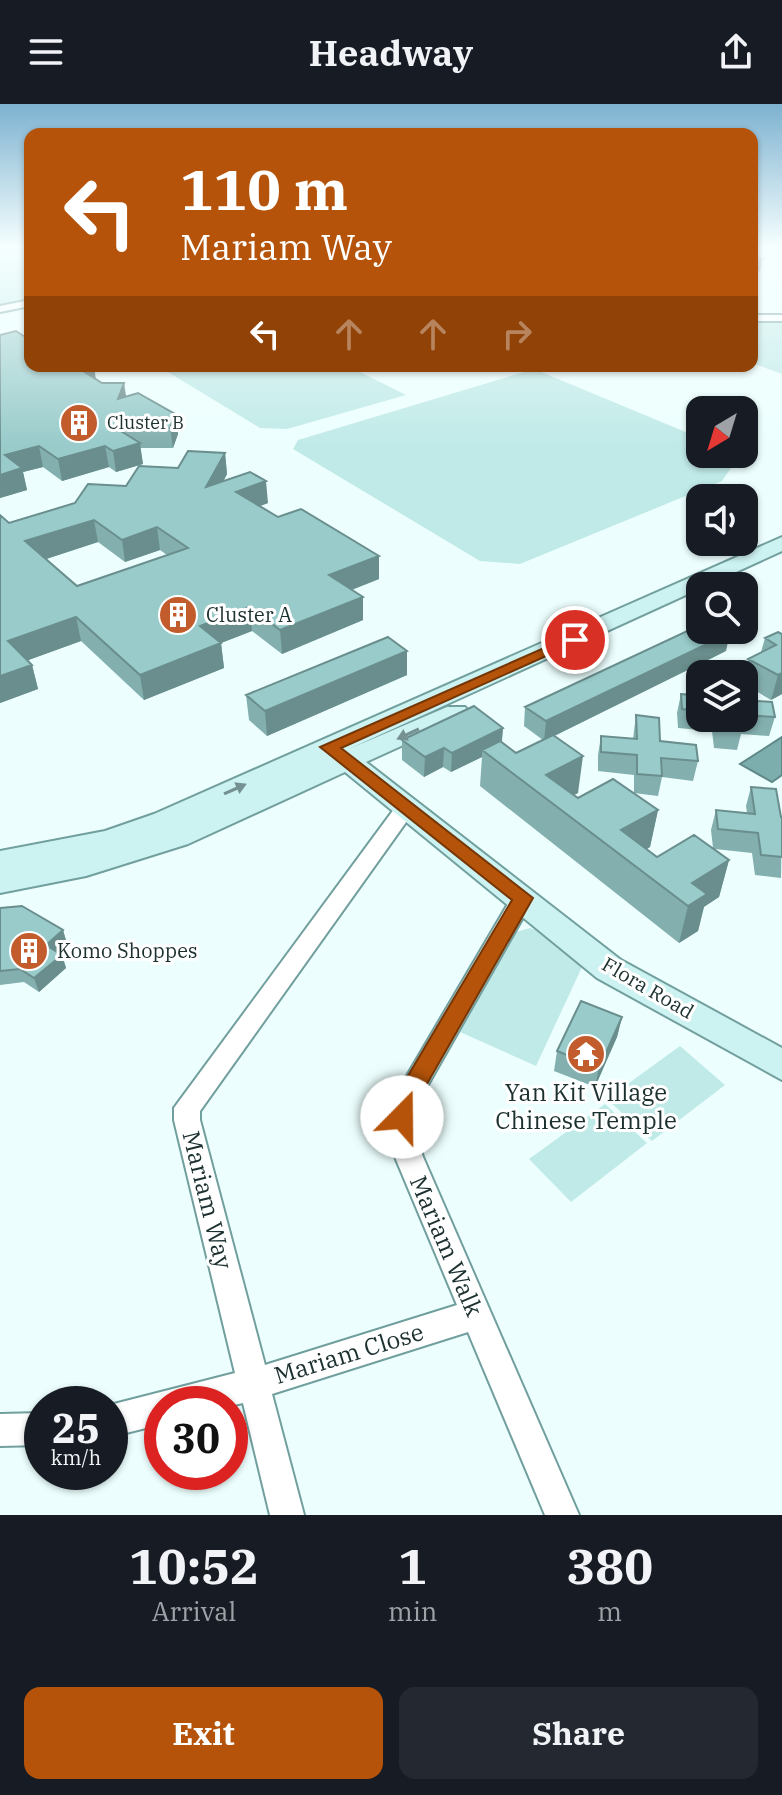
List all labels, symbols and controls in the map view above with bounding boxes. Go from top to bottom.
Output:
text: Headway [309,29,473,76]
icon: menu [24,30,68,74]
icon: share [714,30,758,74]
text: 110 m [180,153,348,225]
icon: left [48,160,152,264]
text: Mariam Way [180,223,392,270]
icon: left [243,312,287,356]
icon: ahead [327,312,371,356]
icon: ahead [411,312,455,356]
icon: right [495,312,539,356]
north arrow [686,396,758,468]
map controls [686,396,758,732]
building icon: Cluster B [58,402,100,444]
place label: Cluster B [107,411,184,434]
button: sound [686,484,758,556]
button: search [686,572,758,644]
building icon: Cluster A [157,594,199,636]
place label: Cluster A [206,601,292,628]
pin [541,606,609,674]
icon: arrive [553,618,597,662]
button: layers [686,660,758,732]
one-way arrow [396,727,420,741]
one-way arrow [223,782,247,795]
building icon: Komo Shoppes [8,930,50,972]
place label: Komo Shoppes [57,937,198,964]
street label: Flora Road [597,950,699,1025]
temple icon: Yan Kit Village Chinese Temple [565,1033,607,1075]
position arrow [360,1075,444,1159]
place label: Yan Kit Village Chinese Temple [495,1076,677,1136]
street label: Mariam Way [175,1127,241,1272]
street label: Mariam Walk [403,1170,491,1321]
street label: Mariam Close [270,1315,427,1391]
speed limit sign: 30 [144,1386,248,1490]
text: 25 [52,1402,100,1454]
text: km/h [51,1444,101,1471]
text: 10:52 [129,1535,259,1597]
text: 1 [398,1535,427,1597]
text: 380 [567,1535,653,1597]
text: Arrival [152,1594,236,1628]
text: min [388,1594,437,1628]
text: m [597,1594,622,1628]
button: Exit [24,1687,383,1779]
button: Share [399,1687,758,1779]

